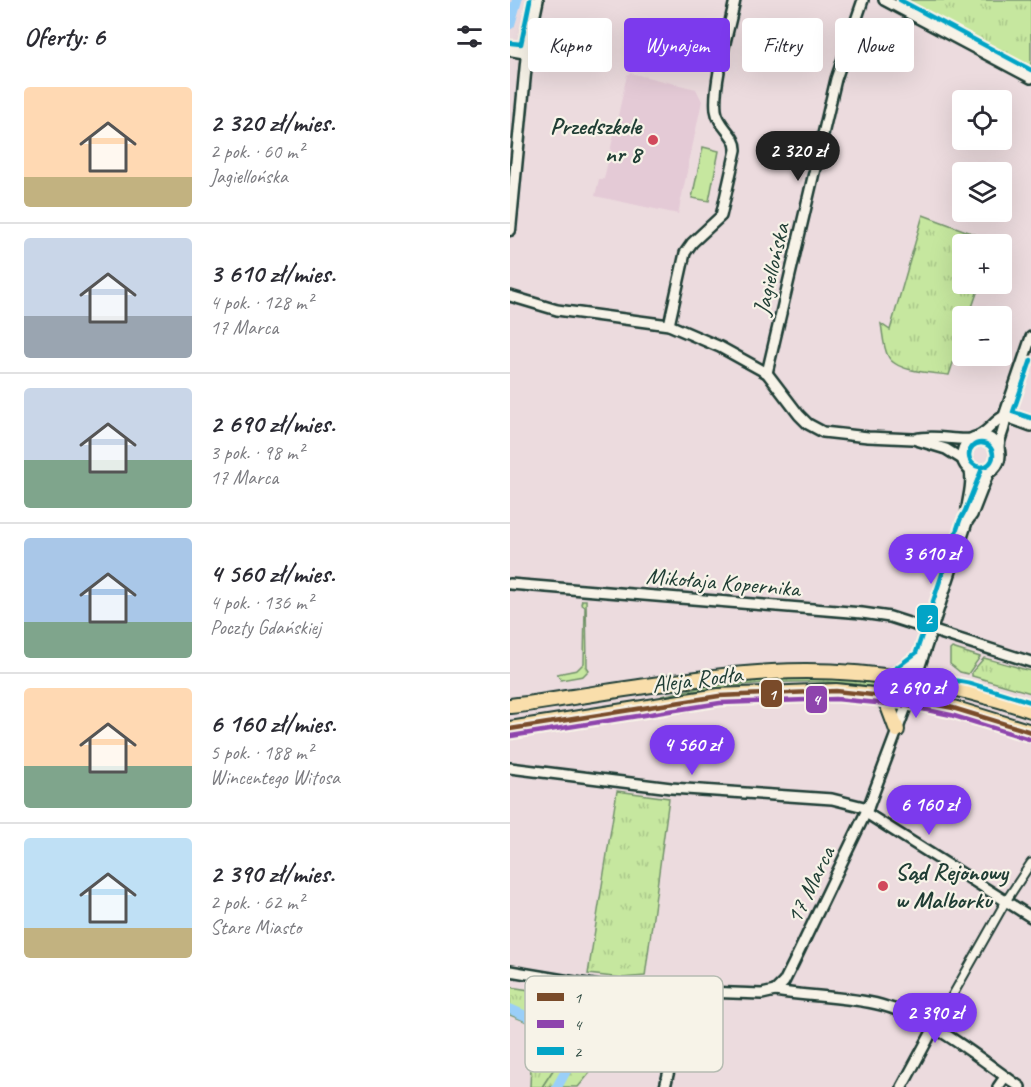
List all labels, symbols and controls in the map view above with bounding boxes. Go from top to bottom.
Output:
chip: Kupno [528,18,612,72]
chip: Wynajem [624,18,730,72]
chip: Filtry [742,18,823,72]
chip: Nowe [835,18,914,72]
text: Oferty: 6 [24,20,105,53]
icon: filters [453,20,486,53]
map controls [952,90,1012,366]
button: locate [952,90,1012,150]
text: 2 320 zł/mies. [210,106,335,139]
icon: home [72,111,144,183]
place label: Przedszkole nr 8 [550,111,644,169]
pin: 2 320 zł [736,131,860,182]
marker: Przedszkole nr 8 [646,133,660,147]
text: 2 320 zł [770,138,826,163]
text: 2 pok. · 60 m² [210,139,304,164]
button: layers [952,162,1012,222]
text: Jagiellońska [210,164,288,189]
street label: Jagiellońska [746,219,796,319]
button: + [952,234,1012,294]
text: 3 610 zł/mies. [210,257,335,290]
icon: home [72,262,144,334]
text: 4 pok. · 128 m² [210,290,313,315]
button: − [952,306,1012,366]
text: 17 Marca [210,315,278,340]
text: 2 690 zł/mies. [210,407,335,440]
icon: home [72,412,144,484]
text: 3 pok. · 98 m² [210,440,304,465]
text: 17 Marca [210,465,278,490]
pin: 3 610 zł [869,534,993,585]
text: 3 610 zł [903,541,959,566]
text: 4 560 zł/mies. [210,557,335,590]
street label: Mikołaja Kopernika [645,560,803,604]
icon: home [72,562,144,634]
text: 4 pok. · 136 m² [210,590,313,615]
line badge: 2 [916,604,939,633]
text: 2 [924,609,933,629]
text: Poczty Gdańskiej [210,615,321,640]
street label: Aleja Rodła [650,658,745,699]
pin: 2 690 zł [854,668,978,719]
text: 2 690 zł [888,675,944,700]
line badge: 1 [760,679,783,708]
text: 1 [768,685,777,705]
line badge: 4 [805,685,828,714]
text: 4 [812,690,821,710]
text: 6 160 zł/mies. [210,707,336,740]
icon: home [72,712,144,784]
pin: 4 560 zł [630,725,754,776]
text: 4 560 zł [664,732,720,757]
text: 5 pok. · 188 m² [210,740,313,765]
text: Wincentego Witosa [210,765,340,790]
pin: 6 160 zł [867,785,991,836]
text: 6 160 zł [900,792,958,817]
street label: 17 Marca [779,840,842,928]
text: 2 390 zł/mies. [210,857,335,890]
place label: Sąd Rejonowy w Malborku [895,857,1010,915]
icon: home [72,862,144,934]
marker: Sąd Rejonowy w Malborku [876,879,890,893]
text: 2 pok. · 62 m² [210,890,304,915]
text: Stare Miasto [210,915,301,940]
legend [525,976,723,1072]
text: 1 [574,988,582,1008]
pin: 2 390 zł [873,993,997,1044]
text: 2 390 zł [907,1000,963,1025]
text: 4 [574,1015,583,1035]
text: 2 [574,1042,583,1062]

